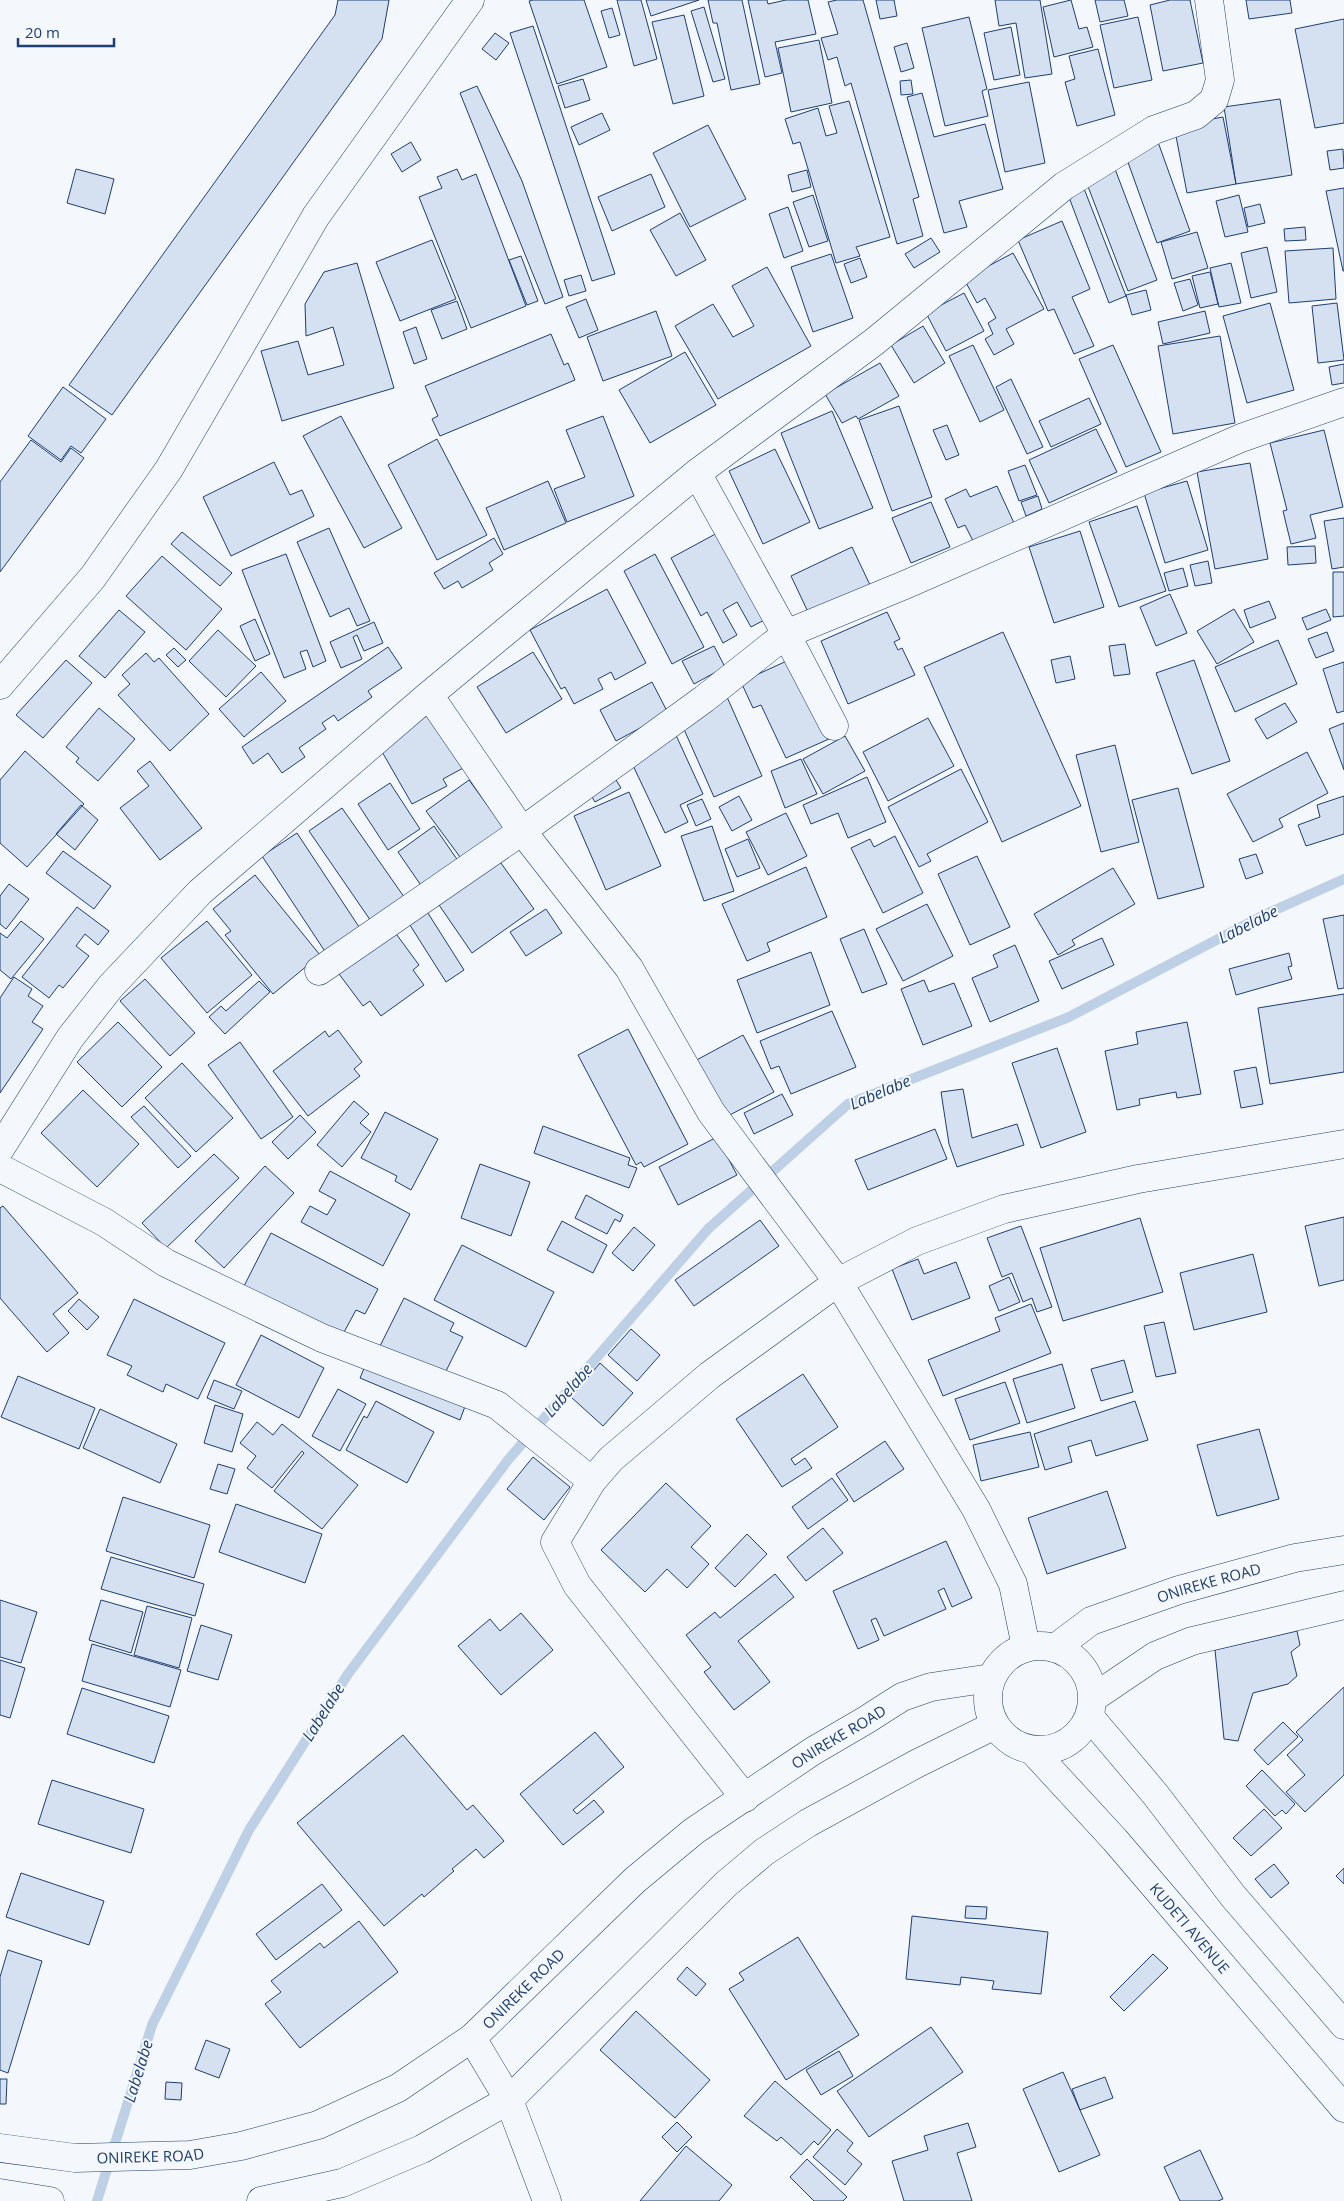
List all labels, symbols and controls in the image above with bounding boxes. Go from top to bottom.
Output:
scale bar [18,15,114,47]
text: 20 m [25,22,60,42]
water label: Labelabe [1214,900,1282,948]
water label: Labelabe [846,1069,914,1115]
water label: Labelabe [539,1359,597,1421]
street label: ONIREKE ROAD [1154,1558,1263,1607]
water label: Labelabe [297,1679,349,1745]
street label: ONIREKE ROAD [787,1700,890,1773]
street label: KUDETI AVENUE [1146,1878,1234,1977]
street label: ONIREKE ROAD [478,1944,569,2033]
water label: Labelabe [118,2037,158,2105]
street label: ONIREKE ROAD [96,2143,206,2167]

